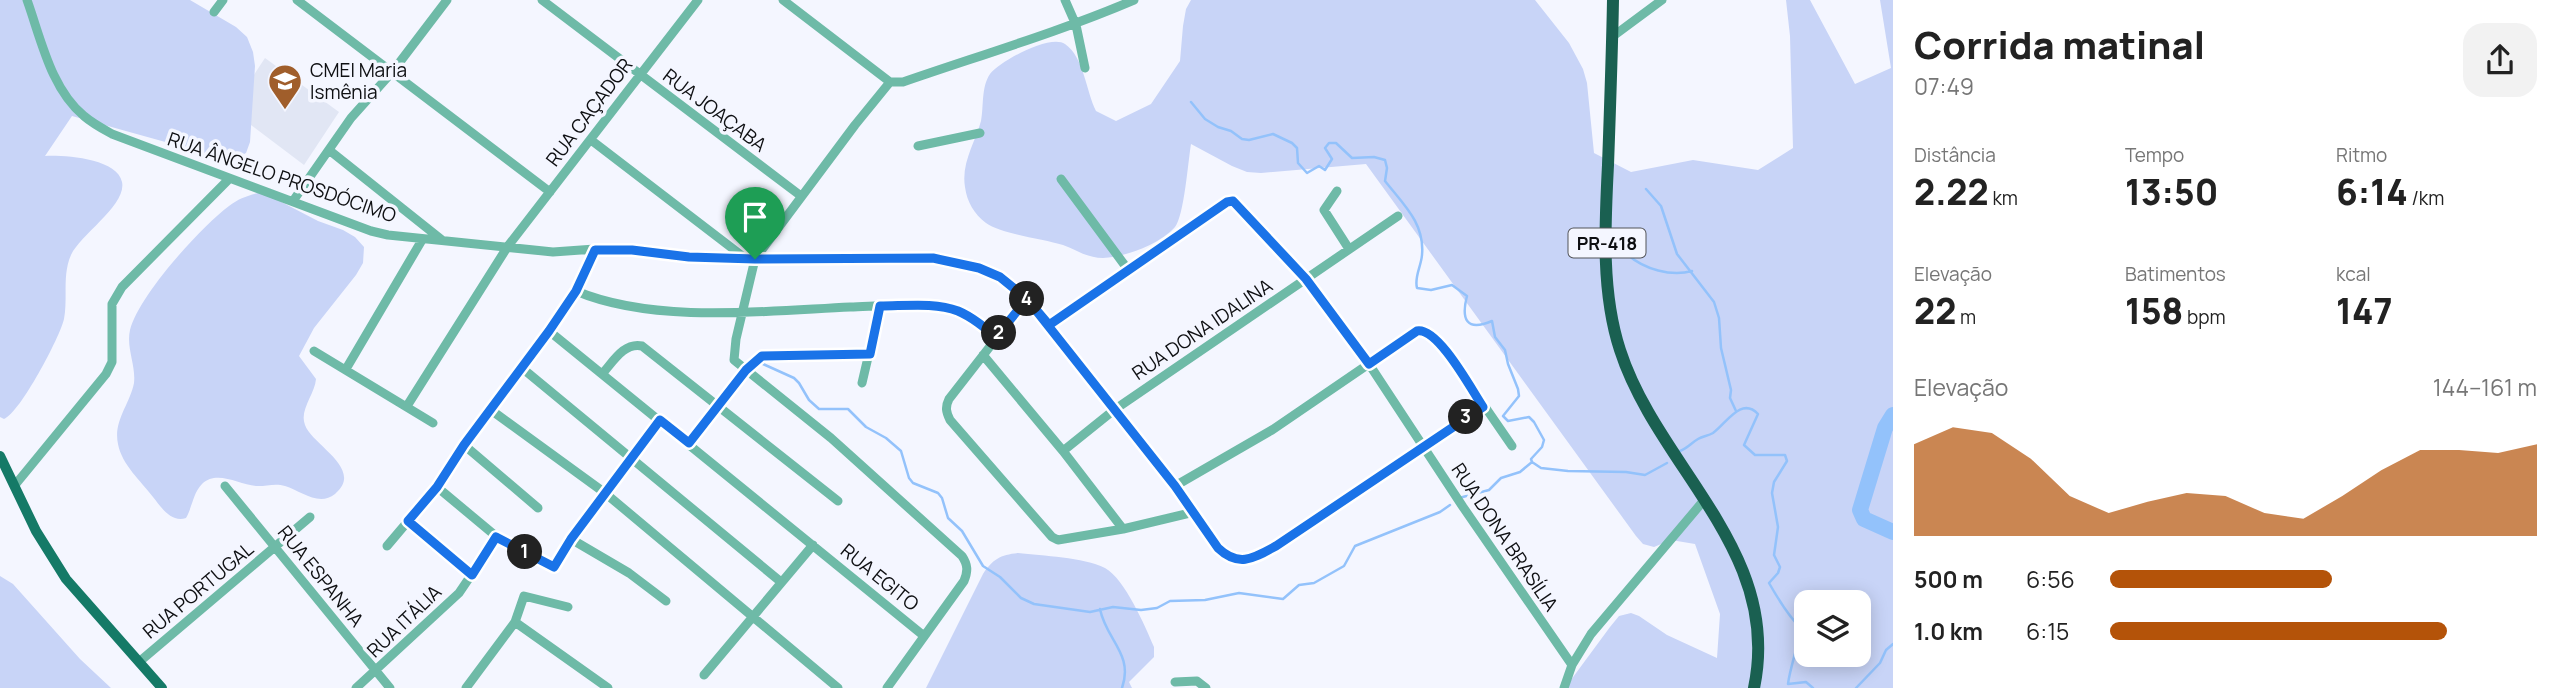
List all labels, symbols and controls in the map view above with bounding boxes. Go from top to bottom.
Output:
text: Corrida matinal [1914,18,2205,70]
button: share [2463,23,2537,97]
street label: RUA CAÇADOR [540,53,638,171]
place label: CMEI Maria Ismênia [310,57,407,105]
school or university icon: CMEI Maria Ismênia [266,62,304,111]
street label: RUA JOAÇABA [658,62,772,158]
text: 07:49 [1914,70,1974,102]
street label: RUA ÂNGELO PROSDÓCIMO [164,126,400,228]
text: Distância [1914,142,1996,168]
text: Tempo [2125,142,2184,168]
text: Ritmo [2336,142,2387,168]
text: 2.22 [1914,168,1989,216]
text: 13:50 [2125,168,2218,216]
text: 6:14 [2336,168,2408,216]
text: km [1989,185,2018,211]
text: /km [2408,185,2444,211]
pin [725,187,785,259]
icon: arrive [736,198,774,236]
road number: PR-418 [1568,229,1646,258]
text: Elevação [1914,261,1992,287]
text: Batimentos [2125,261,2226,287]
text: kcal [2336,261,2371,287]
street label: RUA DONA IDALINA [1127,272,1277,386]
pin: 4 [1010,282,1044,316]
text: 4 [1021,285,1032,311]
text: 22 [1914,287,1956,335]
text: 158 [2125,287,2183,335]
text: 147 [2336,287,2392,335]
text: m [1956,304,1976,330]
text: bpm [2183,304,2226,330]
pin: 2 [982,316,1016,350]
text: 2 [993,319,1004,345]
text: Elevação [1914,371,2008,403]
text: 144–161 m [2433,371,2537,403]
pin: 3 [1448,400,1484,434]
text: 3 [1460,403,1471,429]
street label: RUA DONA BRASÍLIA [1446,458,1564,616]
street label: RUA ESPANHA [272,520,370,632]
pin: 1 [508,534,542,570]
street label: RUA PORTUGAL [137,536,259,644]
street label: RUA EGITO [835,537,925,617]
text: 1 [520,538,529,564]
text: 500 m [1914,563,1983,595]
text: 6:56 [2026,563,2075,595]
street label: RUA ITÁLIA [361,579,447,663]
map controls [1794,590,1871,667]
button: layers [1794,590,1871,667]
text: 1.0 km [1914,615,1983,647]
text: 6:15 [2026,615,2069,647]

